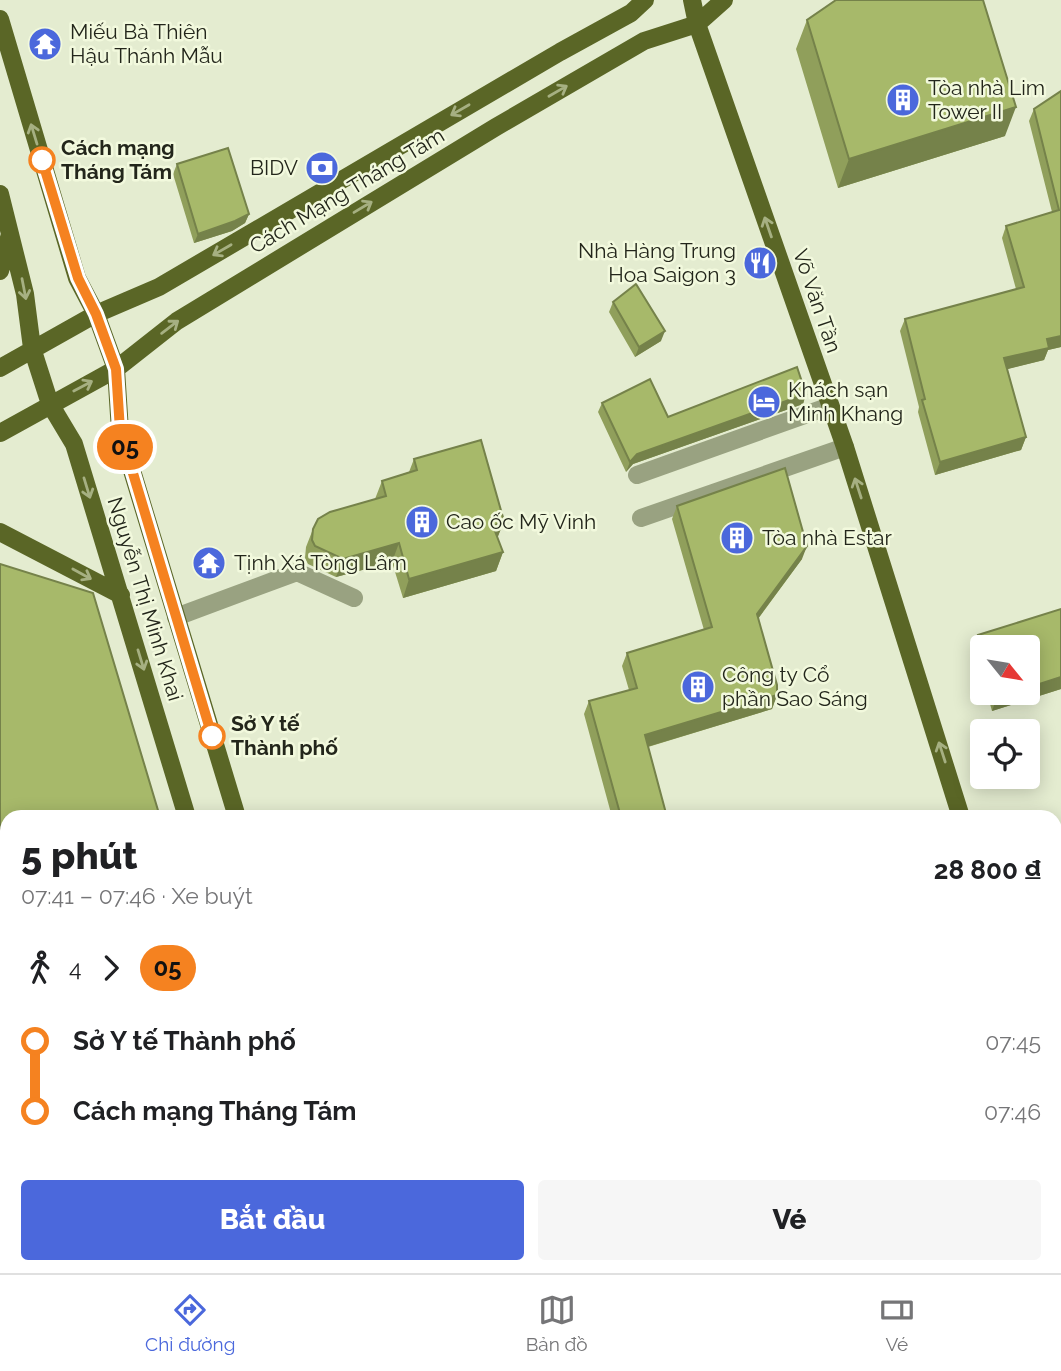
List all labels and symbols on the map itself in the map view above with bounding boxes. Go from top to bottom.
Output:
place label: Miếu Bà Thiên Hậu Thánh Mẫu [70,19,223,68]
temple icon: Miếu Bà Thiên Hậu Thánh Mẫu [26,25,64,63]
place label: Tòa nhà Lim Tower II [928,75,1045,124]
building icon: Tòa nhà Lim Tower II [884,81,922,119]
one-way arrow [548,83,568,97]
one-way arrow [451,103,471,117]
one-way arrow [27,123,40,145]
street label: Cách Mạng Tháng Tám [245,123,449,259]
place label: Cách mạng Tháng Tám [61,135,175,184]
marker: Cách mạng Tháng Tám [29,147,55,173]
bank icon: BIDV [303,149,341,187]
place label: BIDV [250,155,298,180]
one-way arrow [353,200,373,214]
one-way arrow [761,217,773,239]
place label: Nhà Hàng Trung Hoa Saigon 3 [578,238,736,287]
one-way arrow [213,244,233,258]
restaurant icon: Nhà Hàng Trung Hoa Saigon 3 [741,244,779,282]
street label: Võ Văn Tần [788,246,847,356]
one-way arrow [17,277,31,300]
one-way arrow [160,319,178,334]
place label: Khách sạn Minh Khang [788,377,903,426]
one-way arrow [72,379,93,393]
hotel icon: Khách sạn Minh Khang [745,383,783,421]
line badge: 05 [94,424,156,470]
one-way arrow [82,477,95,499]
one-way arrow [851,478,864,500]
street label: Nguyễn Thị Minh Khai [103,494,188,704]
building icon: Cao ốc Mỹ Vinh [403,503,441,541]
place label: Cao ốc Mỹ Vinh [446,509,596,534]
building icon: Tòa nhà Estar [718,519,756,557]
place label: Tòa nhà Estar [762,525,892,550]
temple icon: Tịnh Xá Tòng Lâm [190,544,228,582]
place label: Tịnh Xá Tòng Lâm [234,550,407,575]
one-way arrow [72,567,92,581]
north arrow [970,635,1040,705]
one-way arrow [135,649,148,671]
place label: Công ty Cổ phần Sao Sáng [722,662,868,711]
building icon: Công ty Cổ phần Sao Sáng [679,668,717,706]
place label: Sở Y tế Thành phố [231,711,338,760]
marker: Sở Y tế Thành phố [199,723,225,749]
one-way arrow [934,741,947,763]

